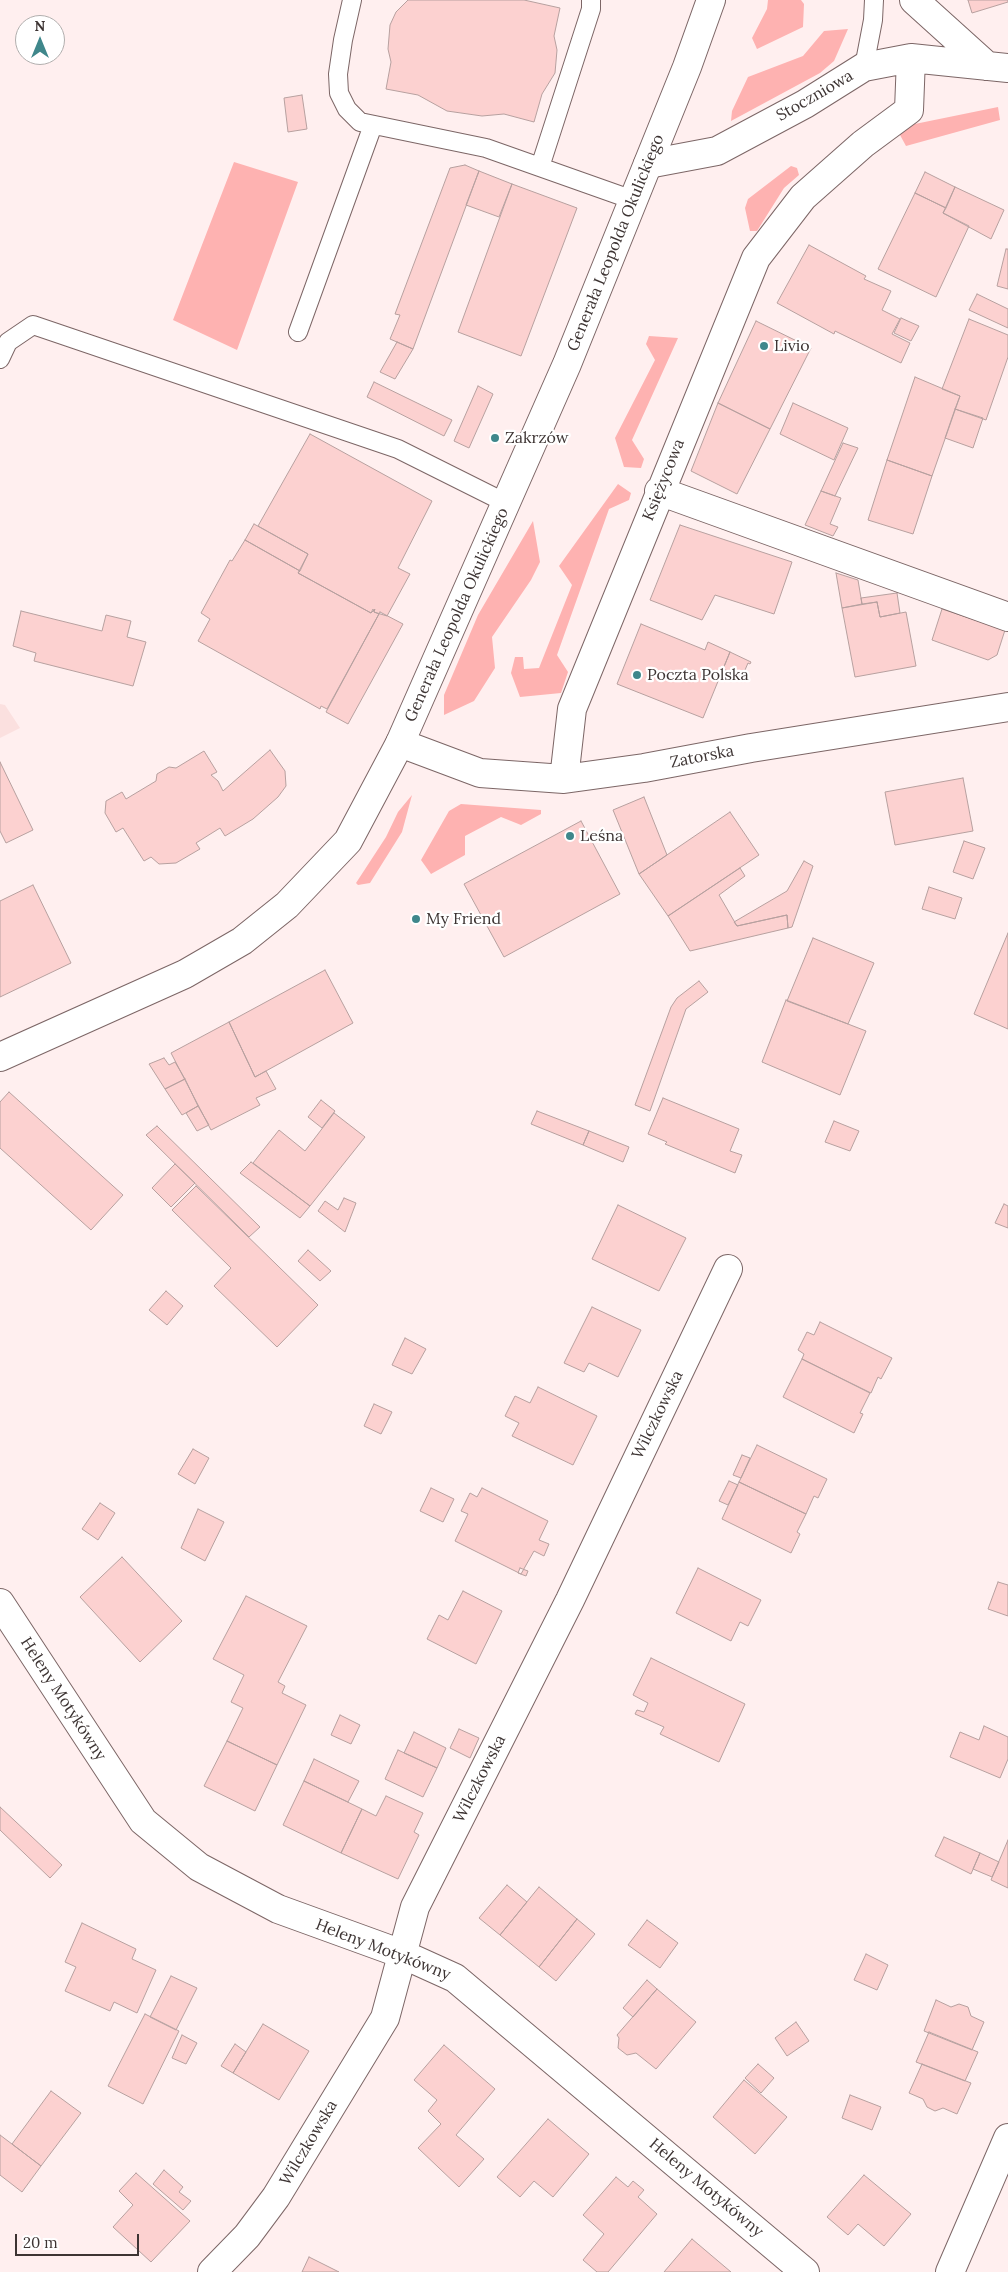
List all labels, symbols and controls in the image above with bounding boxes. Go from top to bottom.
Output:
north arrow [15,15,65,65]
text: N [35,17,45,35]
street label: Stoczniowa [773,66,857,126]
street label: Generała Leopolda Okulickiego [564,132,668,354]
place label: Livio [774,336,810,356]
marker: Livio [758,340,770,352]
place label: Zakrzów [505,428,569,448]
marker: Zakrzów [489,432,501,444]
street label: Księżycowa [639,436,689,524]
street label: Generała Leopolda Okulickiego [401,505,513,725]
place label: Poczta Polska [647,665,749,685]
marker: Poczta Polska [631,669,643,681]
street label: Zatorska [668,741,736,773]
place label: Leśna [580,826,623,846]
marker: Leśna [564,830,576,842]
place label: My Friend [426,909,501,929]
marker: My Friend [410,913,422,925]
street label: Wilczkowska [628,1368,688,1462]
street label: Heleny Motykówny [16,1634,110,1764]
street label: Wilczkowska [450,1732,510,1826]
street label: Heleny Motykówny [313,1915,453,1985]
street label: Wilczkowska [276,2097,342,2189]
street label: Heleny Motykówny [645,2135,767,2241]
scale bar [18,2224,141,2256]
text: 20 m [23,2233,58,2252]

